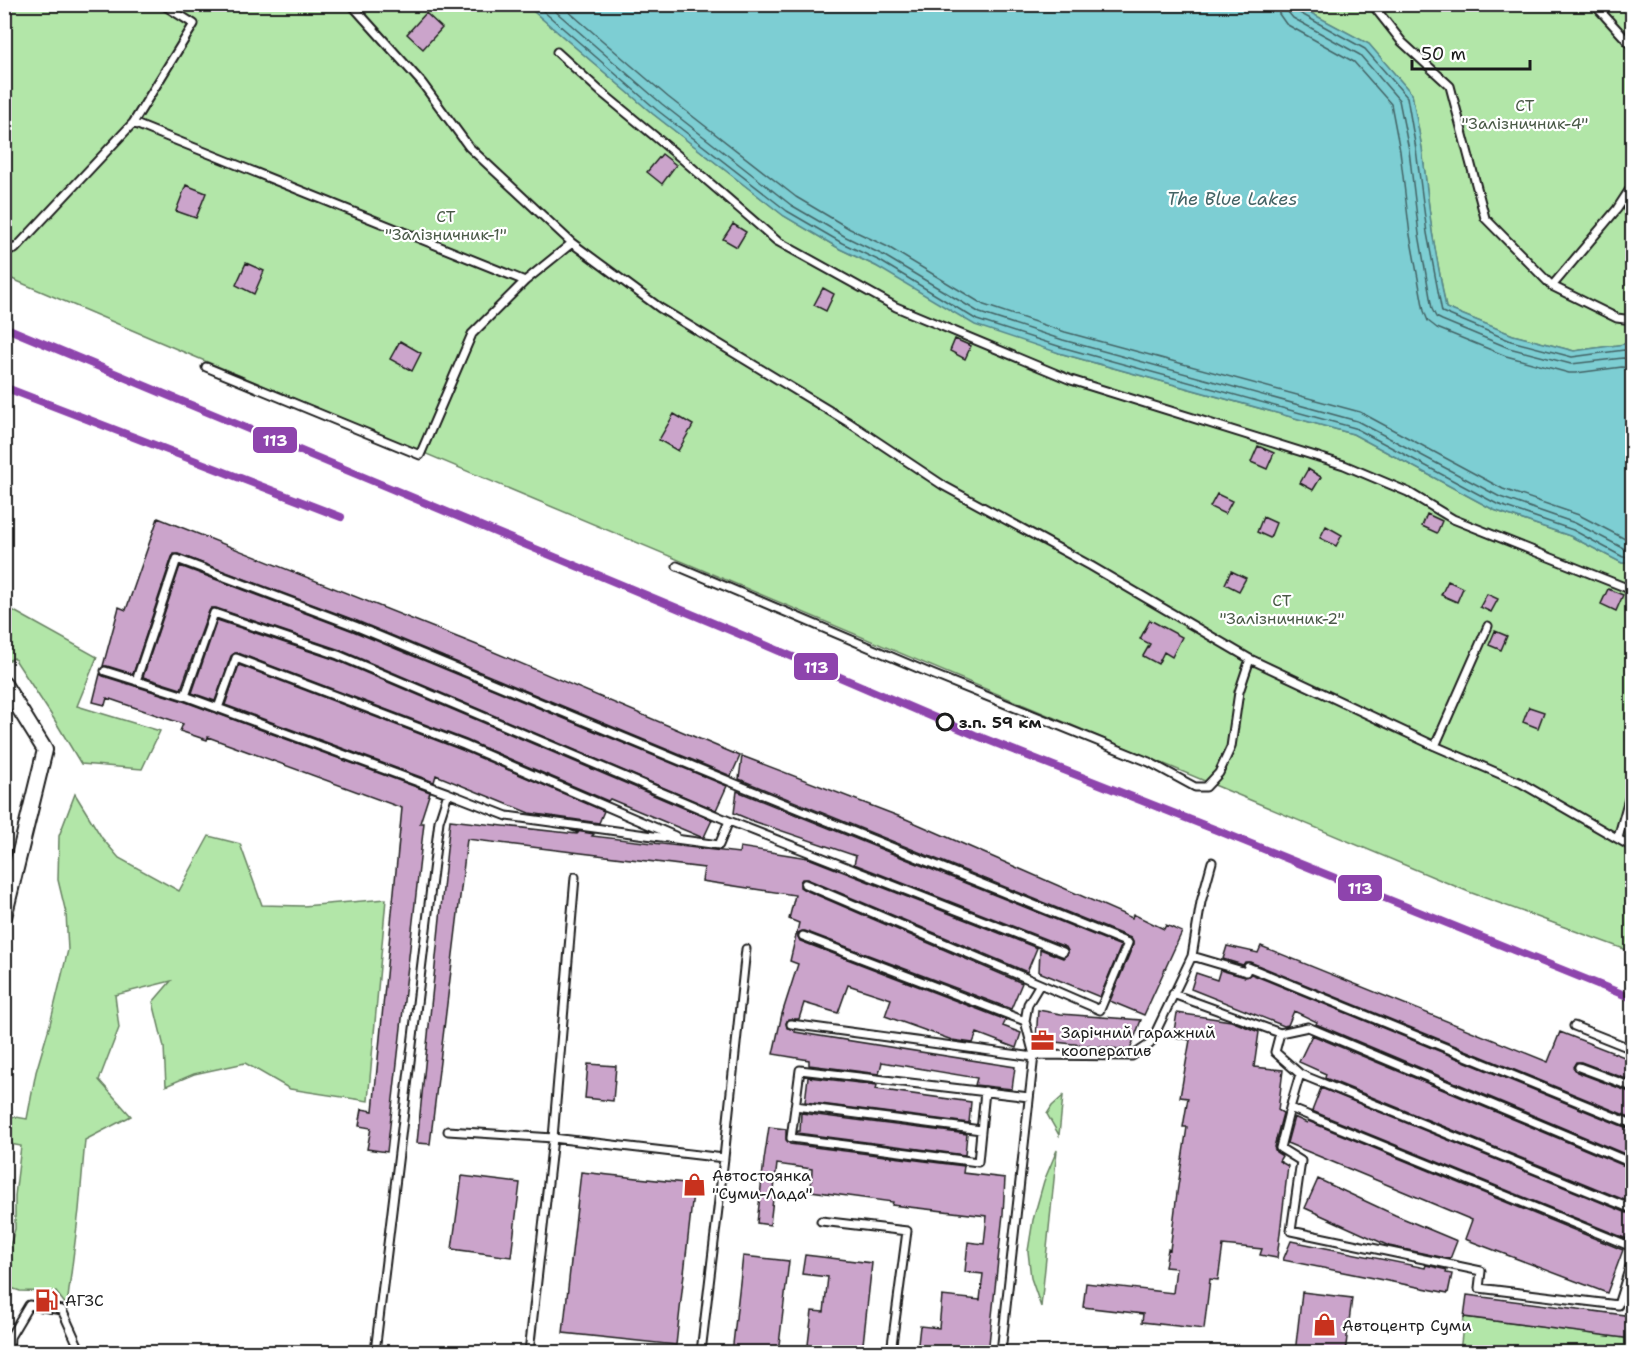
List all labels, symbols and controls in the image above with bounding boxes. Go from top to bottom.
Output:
scale bar [1412,33,1530,71]
text: 50 m [1421,42,1466,66]
park label: СТ "Залізничник-4" [1462,95,1588,134]
water label: The Blue Lakes [1167,187,1297,211]
park label: СТ "Залізничник-1" [385,206,507,245]
line badge: 113 [252,426,298,454]
text: 113 [262,430,288,451]
park label: СТ "Залізничник-2" [1219,590,1345,629]
line badge: 113 [793,652,839,681]
text: 113 [803,657,829,678]
place label: з.п. 59 км [959,712,1042,733]
marker: з.п. 59 км [936,713,954,731]
line badge: 113 [1337,874,1383,902]
text: 113 [1347,878,1373,899]
place label: Зарічний гаражний кооператив [1061,1022,1215,1061]
office icon: Зарічний гаражний кооператив [1030,1028,1056,1054]
place label: Автостоянка "Суми-Лада" [712,1165,813,1204]
shop icon: Автостоянка "Суми-Лада" [681,1171,707,1197]
fuel station icon: АГЗС [34,1287,60,1313]
place label: АГЗС [65,1290,104,1311]
shop icon: Автоцентр Суми [1311,1312,1337,1338]
place label: Автоцентр Суми [1342,1315,1472,1336]

